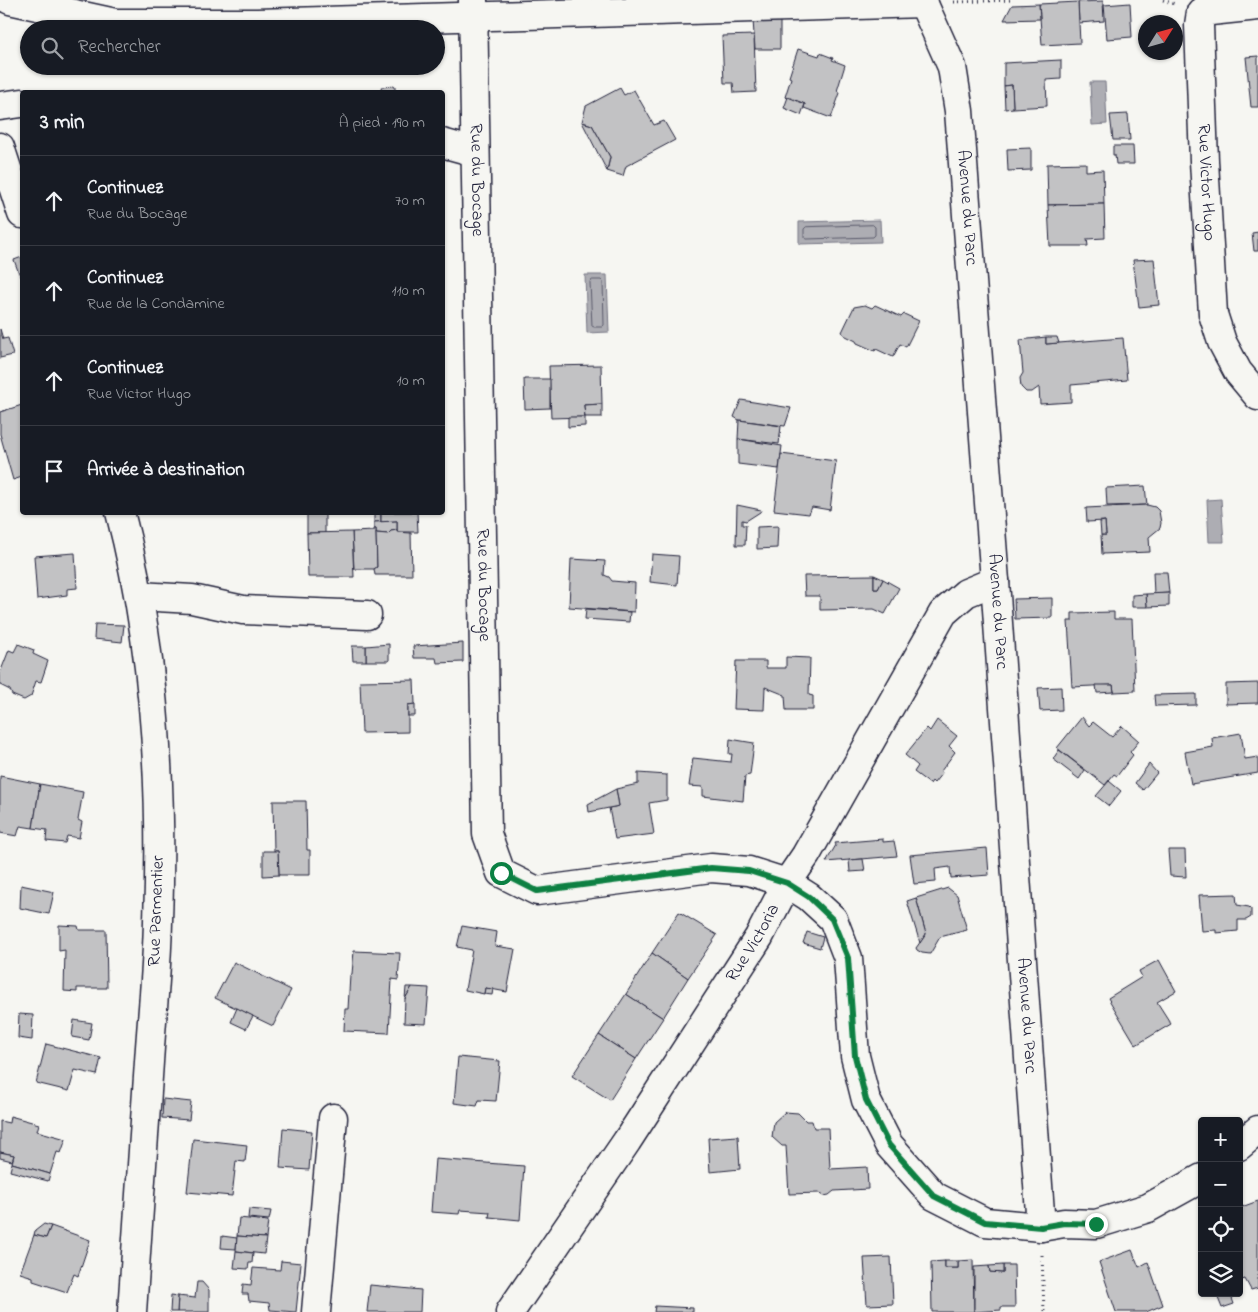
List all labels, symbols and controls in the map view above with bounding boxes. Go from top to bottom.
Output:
north arrow [1138,15,1183,60]
search box [20,20,445,75]
icon: search [38,34,66,62]
text: Rechercher [78,34,161,61]
text: 3 min [40,108,84,138]
text: À pied · 190 m [339,111,425,135]
street label: Rue du Bocage [462,123,490,238]
street label: Rue Victor Hugo [1190,123,1222,242]
street label: Avenue du Parc [949,149,984,267]
text: Continuez [87,175,163,202]
icon: ahead [40,187,68,215]
text: 70 m [395,189,425,213]
text: Rue du Bocage [87,202,187,226]
text: Continuez [87,265,163,292]
icon: ahead [40,277,68,305]
text: 110 m [391,279,425,303]
text: Rue de la Condamine [87,292,225,316]
text: Continuez [87,355,163,382]
icon: ahead [40,367,68,395]
text: 10 m [397,369,425,393]
text: Rue Victor Hugo [87,382,191,406]
icon: arrive [40,457,68,485]
text: Arrivée à destination [87,457,245,484]
street label: Rue du Bocage [469,528,497,643]
street label: Avenue du Parc [980,553,1014,670]
street label: Rue Parmentier [142,855,172,967]
route start [490,862,513,885]
street label: Rue Victoria [720,899,787,988]
street label: Avenue du Parc [1009,957,1043,1074]
map controls [1198,1117,1243,1297]
button: + [1198,1117,1243,1162]
button: − [1198,1162,1243,1207]
button: locate [1198,1207,1243,1252]
route end [1085,1213,1108,1236]
button: layers [1198,1252,1243,1297]

